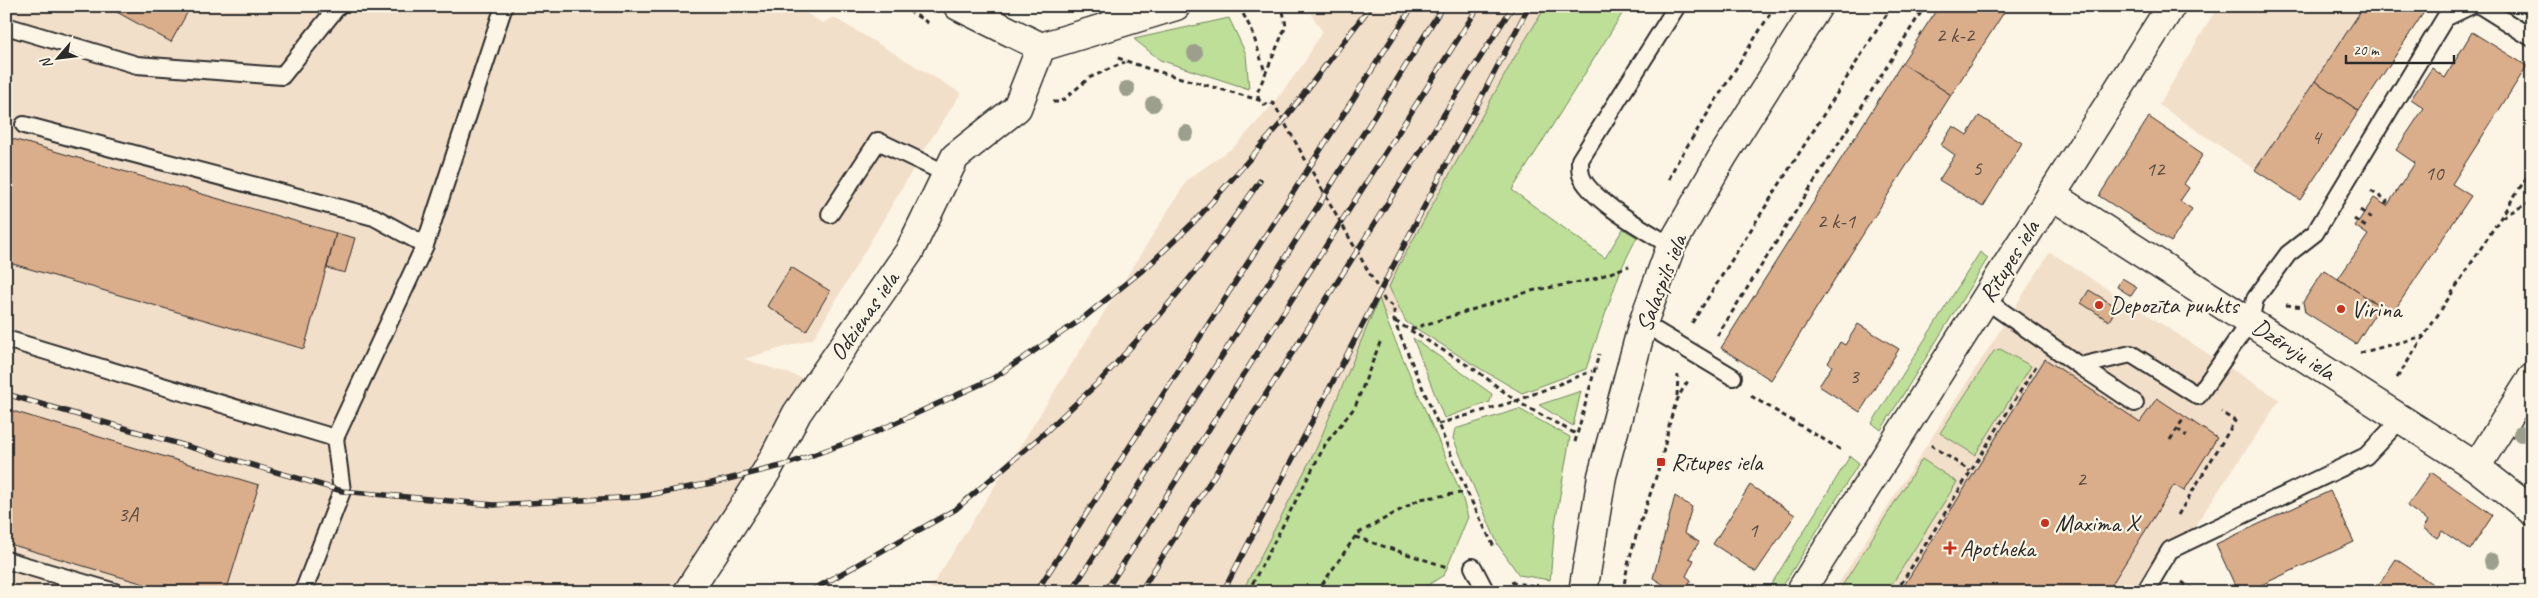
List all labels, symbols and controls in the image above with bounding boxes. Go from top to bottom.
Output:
house number: 2 k-2 [1936,22,1976,48]
north arrow [32,32,82,82]
scale bar [2346,32,2453,64]
text: 20 m [2353,41,2380,60]
text: N [36,54,57,72]
house number: 4 [2311,124,2323,150]
house number: 5 [1972,155,1983,181]
house number: 12 [2146,156,2166,182]
house number: 10 [2425,160,2445,186]
house number: 2 k-1 [1817,208,1857,234]
street label: Rītupes iela [1972,213,2047,308]
street label: Salaspils iela [1629,228,1694,336]
street label: Odzienas iela [822,264,907,366]
place label: Depozīta punkts [2109,290,2240,320]
place label: Virina [2351,294,2403,324]
marker: Depozīta punkts [2093,299,2105,311]
marker: Virina [2335,303,2347,315]
street label: Dzērvju iela [2247,311,2342,388]
house number: 3 [1849,363,1860,389]
place label: Rītupes iela [1671,447,1764,477]
marker: Rītupes iela [1655,456,1667,468]
house number: 2 [2076,466,2087,492]
house number: 3A [118,501,139,527]
place label: Maxima X [2055,508,2142,538]
house number: 1 [1748,517,1759,543]
marker: Maxima X [2039,517,2051,529]
place label: Apotheka [1960,533,2037,563]
marker: Apotheka [1944,542,1956,554]

